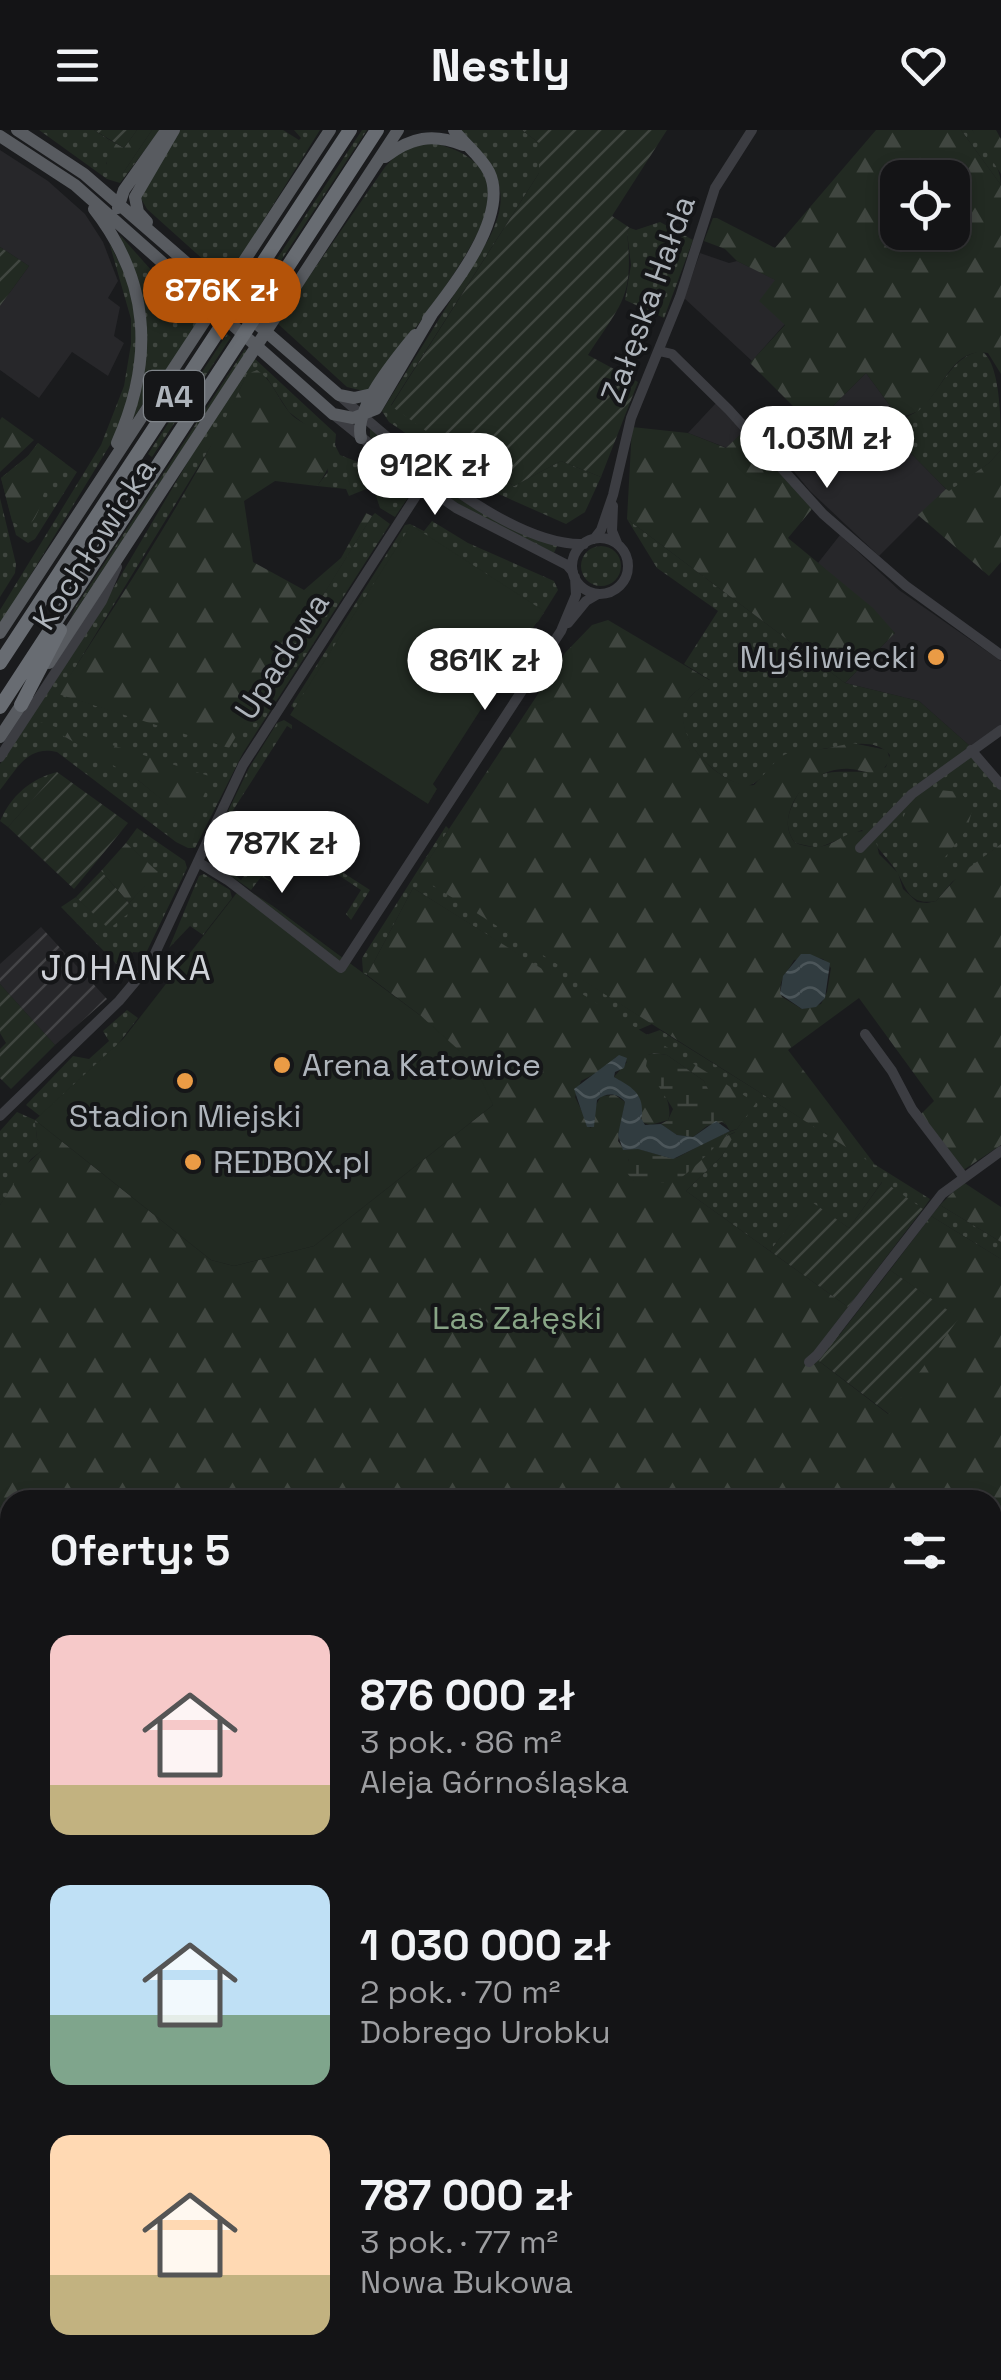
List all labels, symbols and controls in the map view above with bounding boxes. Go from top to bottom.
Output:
text: Nestly [431,37,570,94]
icon: menu [50,38,105,93]
icon: heart [896,38,951,93]
map controls [880,160,970,250]
button: locate [880,160,970,250]
street label: Załęska Hałda [592,190,704,408]
pin: 876K zł [130,258,314,343]
text: 876K zł [165,270,279,310]
road number: A4 [144,371,204,421]
pin: 1.03M zł [724,406,930,491]
text: 1.03M zł [762,418,892,458]
pin: 912K zł [343,433,527,518]
text: 912K zł [379,445,491,485]
street label: Kochłowicka [24,451,164,637]
street label: Upadowa [226,585,338,727]
pin: 861K zł [393,628,577,713]
place label: Myśliwiecki [740,637,916,677]
text: 861K zł [429,640,541,680]
marker: Myśliwiecki [925,646,947,668]
pin: 787K zł [190,811,374,896]
text: 787K zł [226,823,338,863]
district label: JOHANKA [41,946,213,990]
place label: Arena Katowice [302,1045,541,1085]
marker: Arena Katowice [271,1054,293,1076]
marker: Stadion Miejski [174,1070,196,1092]
place label: Stadion Miejski [69,1096,301,1136]
place label: REDBOX.pl [213,1142,370,1182]
marker: REDBOX.pl [182,1151,204,1173]
park label: Las Załęski [432,1298,602,1338]
icon: filters [897,1523,952,1578]
text: Oferty: 5 [50,1524,230,1577]
text: 876 000 zł [360,1669,576,1722]
icon: home [130,1675,250,1795]
text: 3 pok. · 86 m² [360,1722,562,1762]
text: Aleja Górnośląska [360,1762,629,1802]
text: 1 030 000 zł [360,1919,612,1972]
icon: home [130,1925,250,2045]
text: 2 pok. · 70 m² [360,1972,560,2012]
text: Dobrego Urobku [360,2012,611,2052]
text: 787 000 zł [360,2169,573,2222]
icon: home [130,2175,250,2295]
text: 3 pok. · 77 m² [360,2222,558,2262]
text: Nowa Bukowa [360,2262,573,2302]

